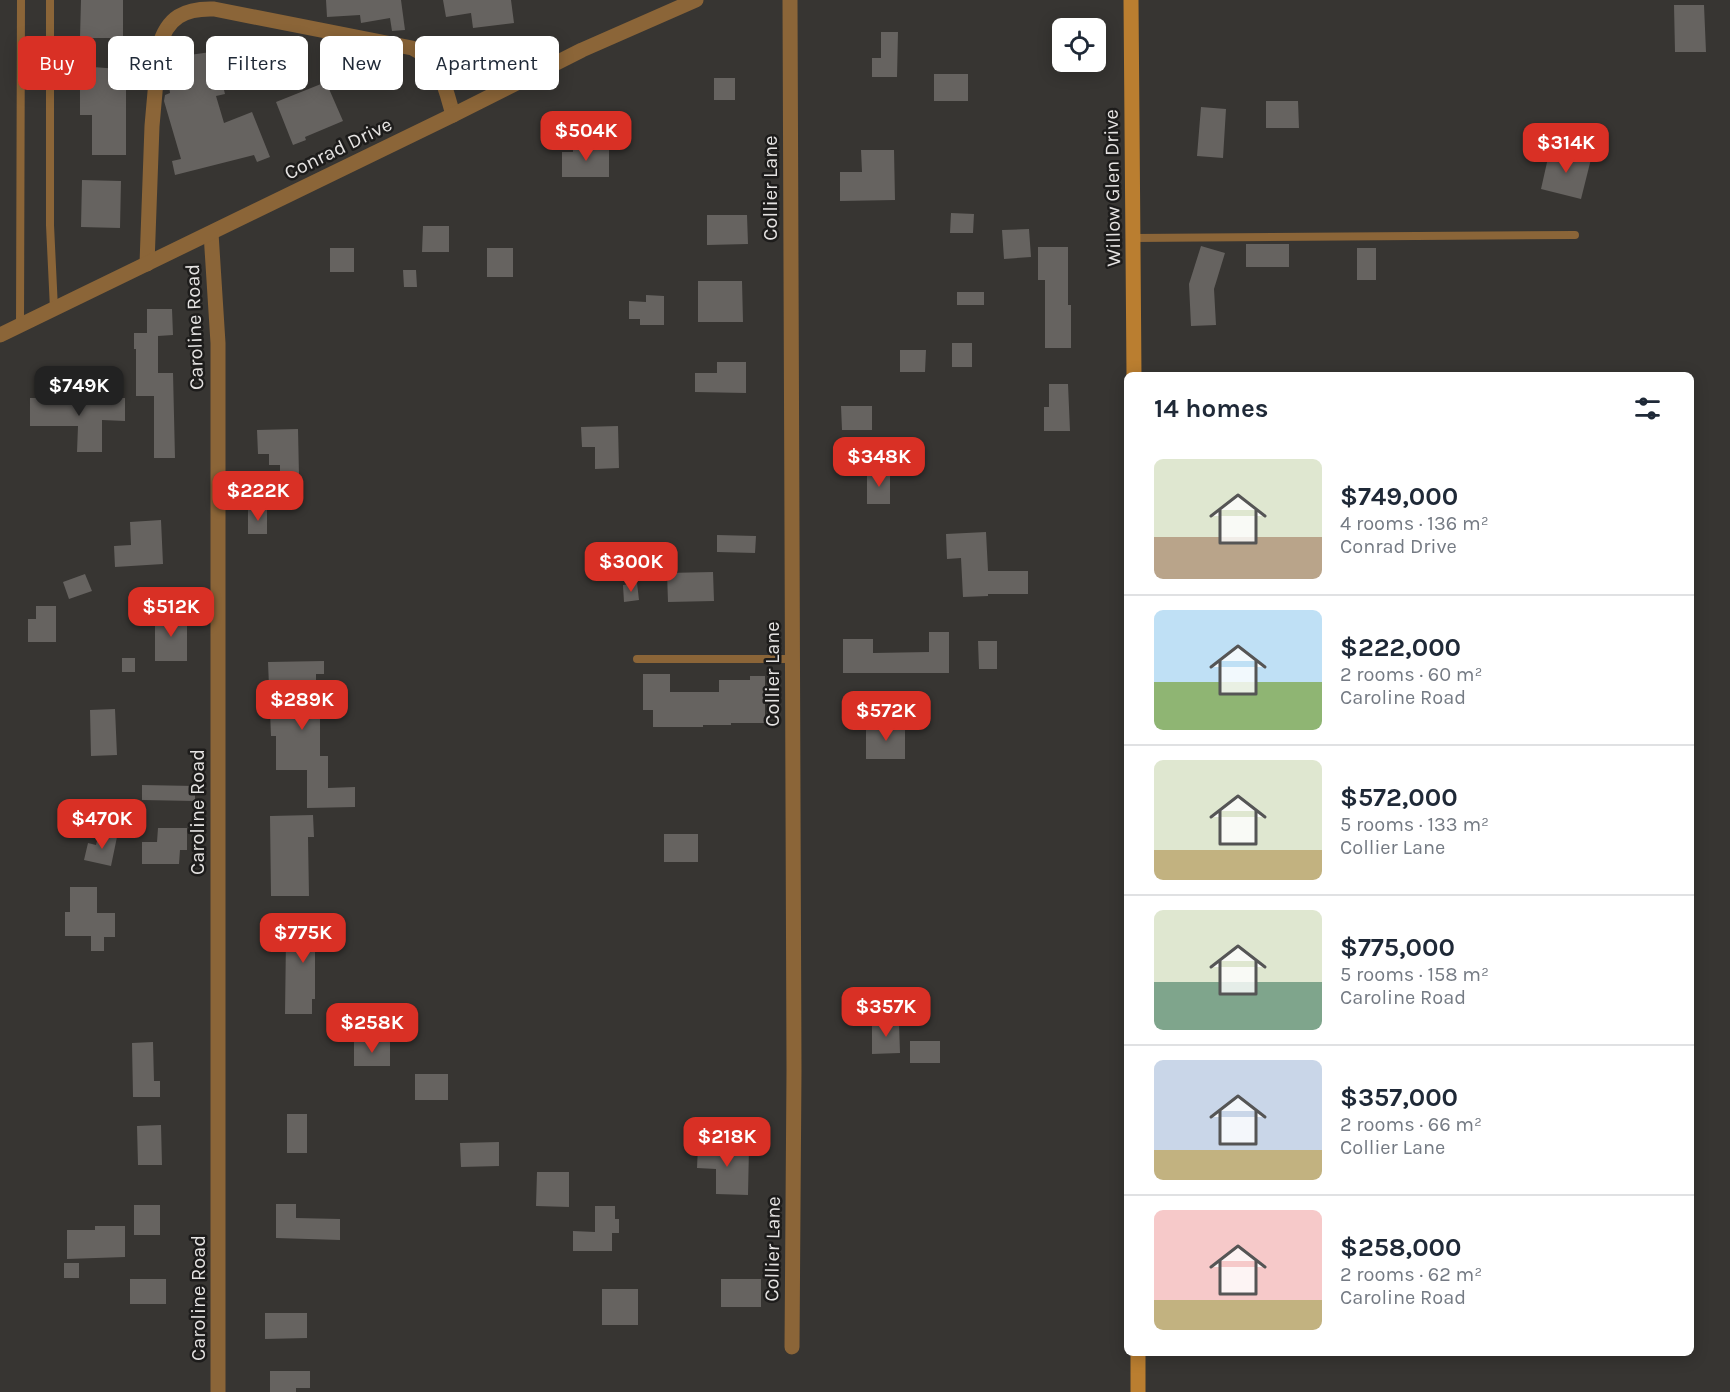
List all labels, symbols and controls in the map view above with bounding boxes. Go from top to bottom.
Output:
map controls [1052,18,1106,72]
button: locate [1052,18,1106,72]
chip: Buy [18,36,96,90]
chip: Rent [108,36,194,90]
chip: Filters [206,36,308,90]
chip: New [320,36,403,90]
chip: Apartment [415,36,559,90]
street label: Willow Glen Drive [1100,109,1125,267]
pin: $504K [544,111,628,162]
street label: Conrad Drive [281,113,396,184]
text: $504K [554,119,618,142]
pin: $314K [1524,123,1608,174]
text: $314K [1537,131,1595,154]
street label: Collier Lane [759,135,782,241]
street label: Caroline Road [181,264,208,390]
pin: $749K [37,366,121,417]
text: $749K [49,374,109,397]
icon: filters [1631,392,1664,425]
text: 14 homes [1154,393,1268,424]
pin: $348K [837,437,921,488]
text: $348K [847,445,911,468]
pin: $222K [216,471,300,522]
text: $222K [226,479,290,502]
text: $749,000 [1340,481,1458,512]
icon: home [1202,483,1274,555]
text: 4 rooms · 136 m² [1340,512,1489,535]
text: Conrad Drive [1340,535,1457,558]
pin: $300K [589,542,673,593]
text: $300K [599,550,663,573]
pin: $512K [129,587,213,638]
text: $512K [142,595,200,618]
street label: Collier Lane [761,621,784,727]
text: $222,000 [1340,632,1461,663]
icon: home [1202,634,1274,706]
text: 2 rooms · 60 m² [1340,663,1483,686]
pin: $289K [260,680,344,731]
text: Caroline Road [1340,686,1466,709]
text: $289K [270,688,334,711]
pin: $572K [844,691,928,742]
text: $572K [856,699,916,722]
street label: Caroline Road [186,749,209,875]
text: $572,000 [1340,782,1458,813]
icon: home [1202,784,1274,856]
pin: $470K [60,799,144,850]
text: $470K [71,807,133,830]
text: 5 rooms · 133 m² [1340,813,1489,836]
text: Collier Lane [1340,836,1445,859]
pin: $775K [261,913,345,964]
text: $775K [274,921,332,944]
text: $775,000 [1340,932,1455,963]
icon: home [1202,934,1274,1006]
text: 5 rooms · 158 m² [1340,963,1489,986]
text: Caroline Road [1340,986,1466,1009]
pin: $357K [844,987,928,1038]
text: $357K [856,995,916,1018]
pin: $258K [330,1003,414,1054]
text: $258K [340,1011,404,1034]
text: $357,000 [1340,1082,1458,1113]
icon: home [1202,1084,1274,1156]
text: 2 rooms · 66 m² [1340,1113,1482,1136]
pin: $218K [685,1117,769,1168]
text: $218K [697,1125,757,1148]
text: Collier Lane [1340,1136,1445,1159]
street label: Collier Lane [760,1196,785,1302]
text: $258,000 [1340,1232,1462,1263]
icon: home [1202,1234,1274,1306]
street label: Caroline Road [187,1235,210,1361]
text: 2 rooms · 62 m² [1340,1263,1482,1286]
text: Caroline Road [1340,1286,1466,1309]

